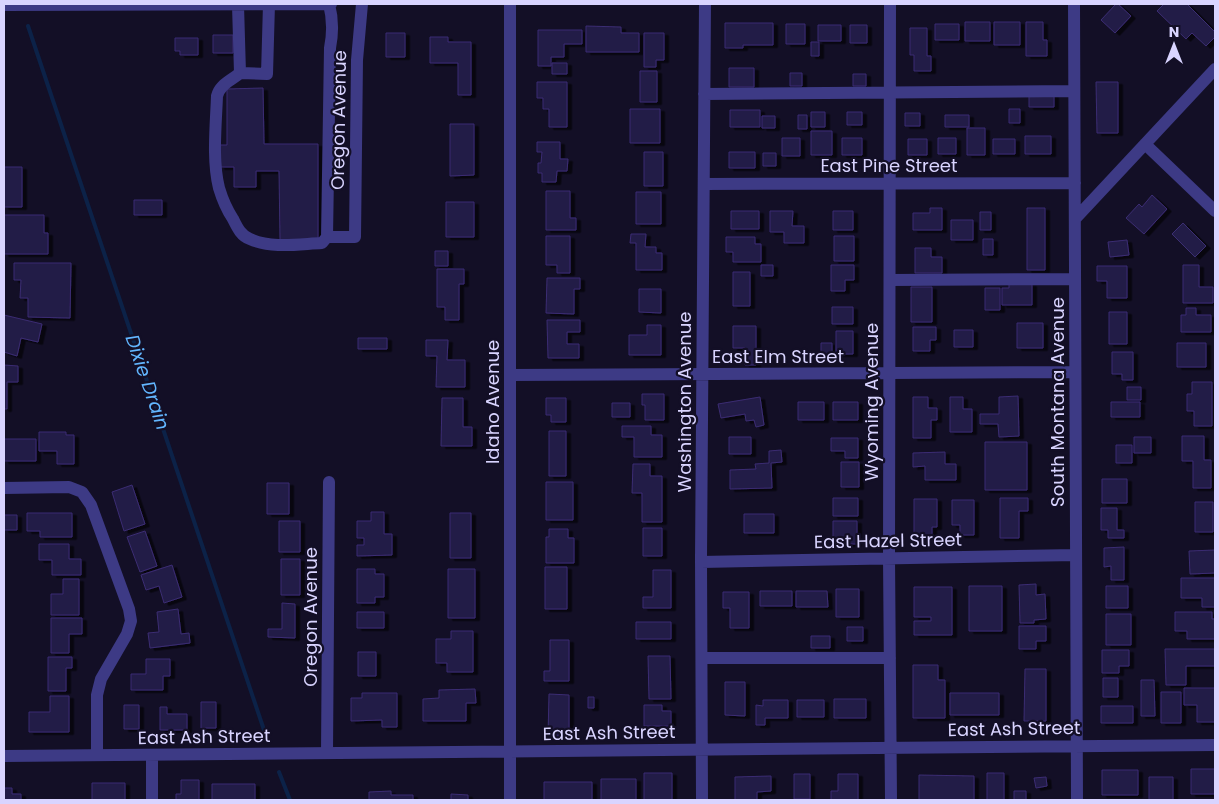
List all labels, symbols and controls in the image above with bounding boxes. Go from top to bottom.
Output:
north arrow [1149,20,1199,70]
text: N [1169,22,1179,42]
street label: Oregon Avenue [325,50,352,190]
street label: East Pine Street [820,153,958,178]
street label: South Montana Avenue [1045,297,1070,507]
street label: Washington Avenue [672,312,697,492]
street label: Wyoming Avenue [859,323,884,481]
water label: Dixie Drain [119,331,176,434]
street label: Idaho Avenue [480,340,505,464]
street label: East Elm Street [712,344,844,369]
street label: East Hazel Street [814,527,962,554]
street label: Oregon Avenue [298,547,323,687]
street label: East Ash Street [947,715,1081,742]
street label: East Ash Street [542,719,676,746]
street label: East Ash Street [137,723,271,750]

